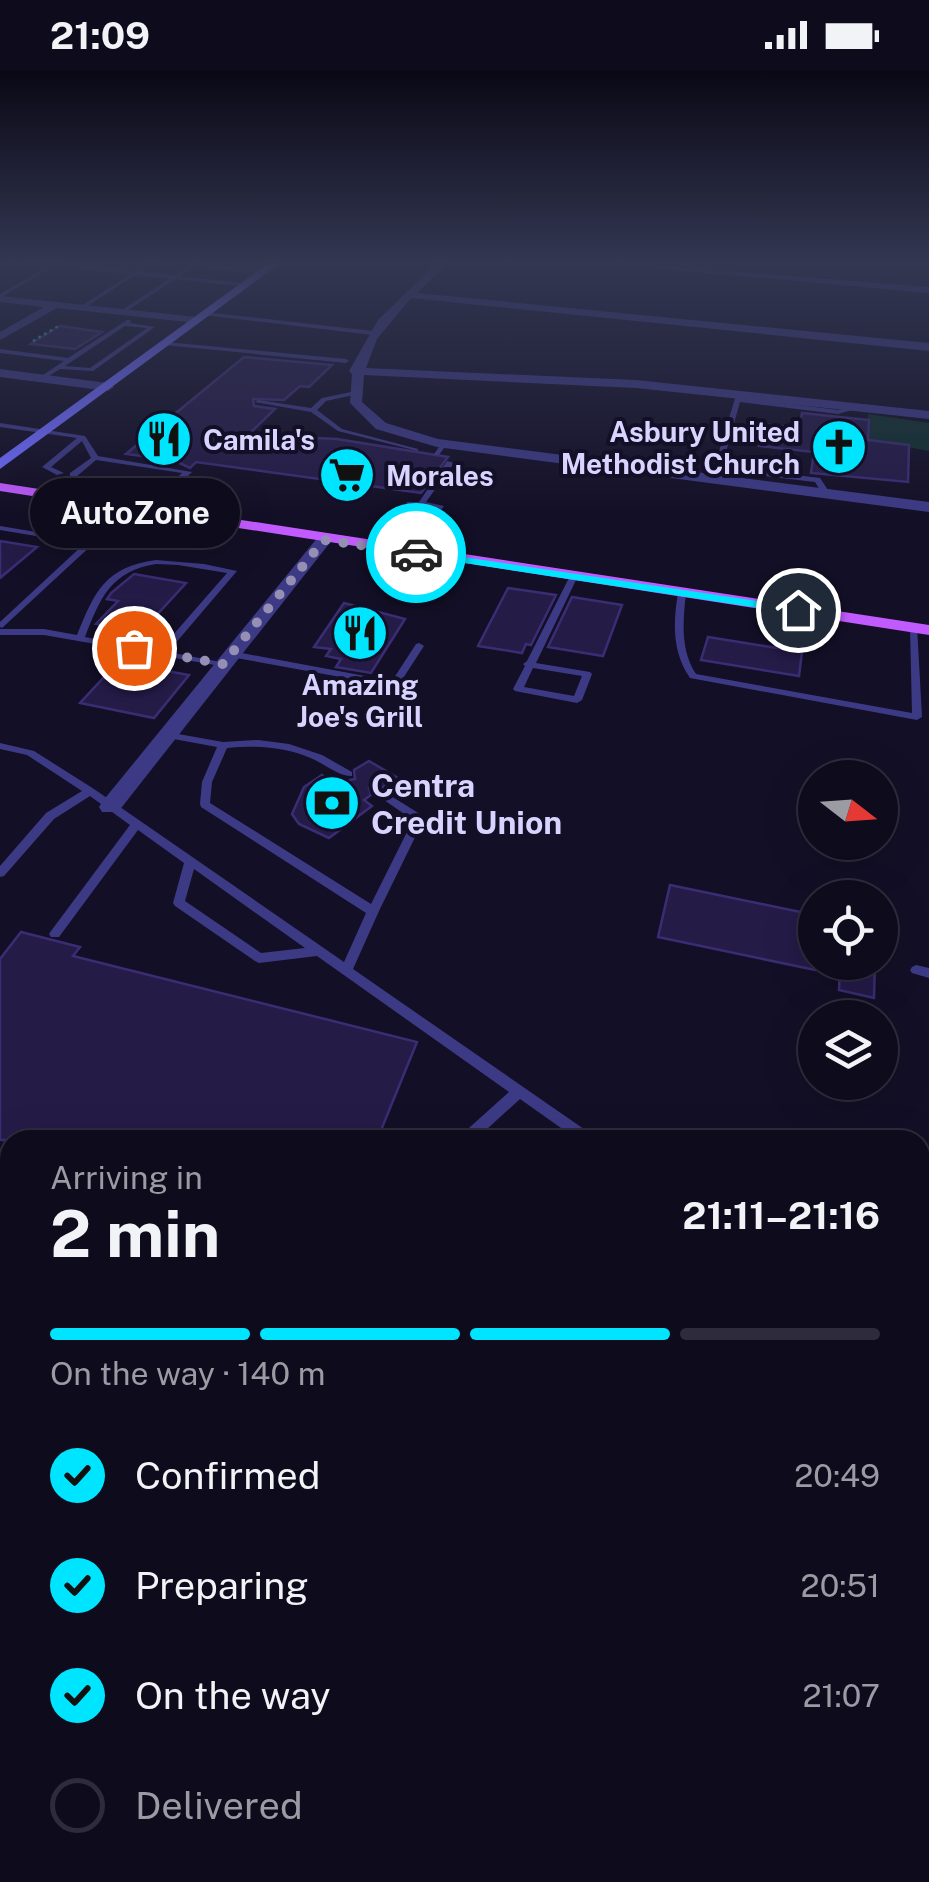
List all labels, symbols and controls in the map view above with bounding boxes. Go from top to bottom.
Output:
text: 21:09 [50,13,150,58]
restaurant icon: Camila's [134,409,194,469]
place label: Asbury United Methodist Church [561,415,800,480]
church icon: Asbury United Methodist Church [809,417,869,477]
place label: Camila's [203,423,315,456]
supermarket icon: Morales [317,445,377,505]
place label: Morales [386,459,494,492]
callout: AutoZone [29,478,239,548]
text: AutoZone [60,494,210,531]
courier [366,503,466,603]
icon: car [389,526,444,581]
pin [756,568,841,653]
icon: home [771,583,826,638]
restaurant icon: Amazing Joe's Grill [330,603,390,663]
pin [92,606,177,691]
icon: bag [107,621,162,676]
place label: Amazing Joe's Grill [297,668,423,733]
north arrow [798,760,898,860]
map controls [798,760,898,1100]
place label: Centra Credit Union [371,767,562,841]
bank icon: Centra Credit Union [302,773,362,833]
button: locate [798,880,898,980]
button: layers [798,1000,898,1100]
text: Arriving in [50,1159,203,1196]
text: 21:11–21:16 [682,1193,880,1238]
text: 2 min [50,1195,220,1272]
text: On the way · 140 m [50,1355,326,1392]
icon: check [50,1448,105,1503]
text: Confirmed [135,1453,320,1498]
text: 20:49 [794,1457,880,1494]
icon: check [50,1558,105,1613]
text: Preparing [135,1563,309,1608]
text: 20:51 [801,1567,880,1604]
icon: check [50,1668,105,1723]
text: On the way [135,1673,331,1718]
text: 21:07 [802,1677,880,1714]
text: Delivered [135,1783,303,1828]

